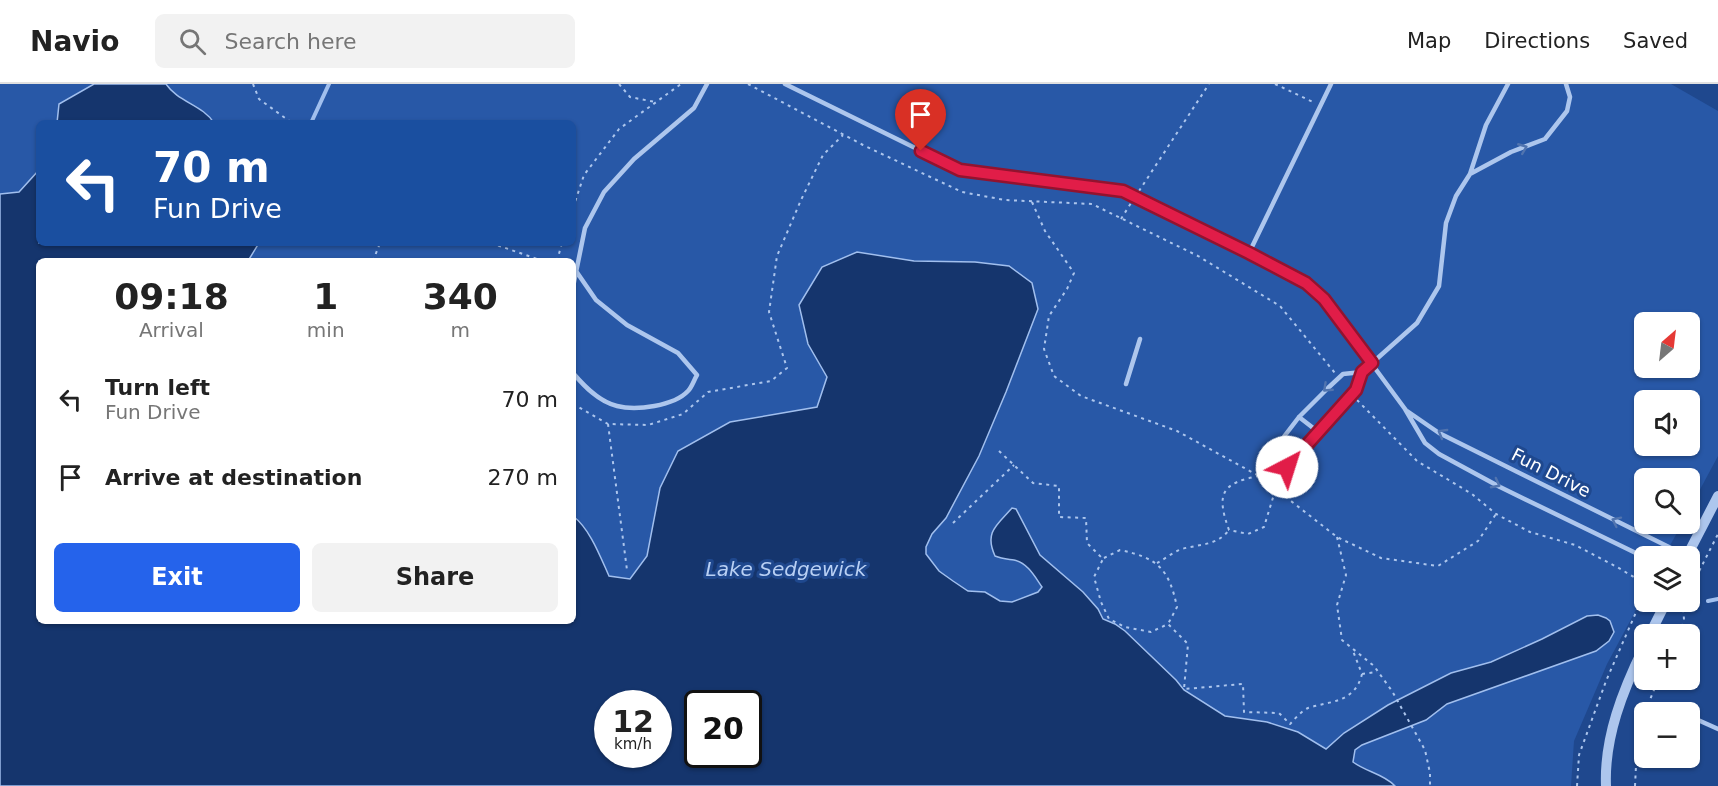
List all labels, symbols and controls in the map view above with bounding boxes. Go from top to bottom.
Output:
search box [155,14,575,68]
text: Navio [30,25,119,58]
icon: search [176,25,209,58]
text: Search here [224,29,357,54]
text: Map [1407,29,1451,53]
text: Directions [1484,29,1590,53]
text: Saved [1623,29,1688,53]
pin [895,89,946,151]
icon: arrive [904,98,937,131]
text: 70 m [153,143,270,192]
one-way arrow [1517,143,1528,155]
icon: left [54,144,132,222]
text: Fun Drive [153,193,282,224]
text: 09:18 [114,276,229,317]
text: 1 [313,276,338,317]
text: 340 [423,276,498,317]
north arrow [1634,312,1700,378]
map controls [1634,312,1700,768]
text: Arrival [139,318,204,342]
text: min [307,318,345,342]
text: m [451,318,470,342]
text: Turn left [105,375,210,400]
one-way arrow [1324,381,1335,392]
icon: left [54,383,87,416]
text: 70 m [502,387,558,412]
button: sound [1634,390,1700,456]
text: Fun Drive [105,400,200,424]
one-way arrow [1438,429,1448,441]
position arrow [1255,435,1319,499]
street label: Fun Drive [1508,444,1594,501]
icon: arrive [54,461,87,494]
text: Arrive at destination [105,465,362,490]
text: 270 m [488,465,558,490]
button: search [1634,468,1700,534]
one-way arrow [1489,477,1500,488]
one-way arrow [1612,517,1623,528]
button: Exit [54,543,300,612]
button: Share [312,543,558,612]
button: layers [1634,546,1700,612]
water label: Lake Sedgewick [706,557,868,581]
button: + [1634,624,1700,690]
speed limit sign: 20 [684,690,762,768]
button: − [1634,702,1700,768]
text: 12 [612,704,654,739]
text: km/h [614,735,652,753]

